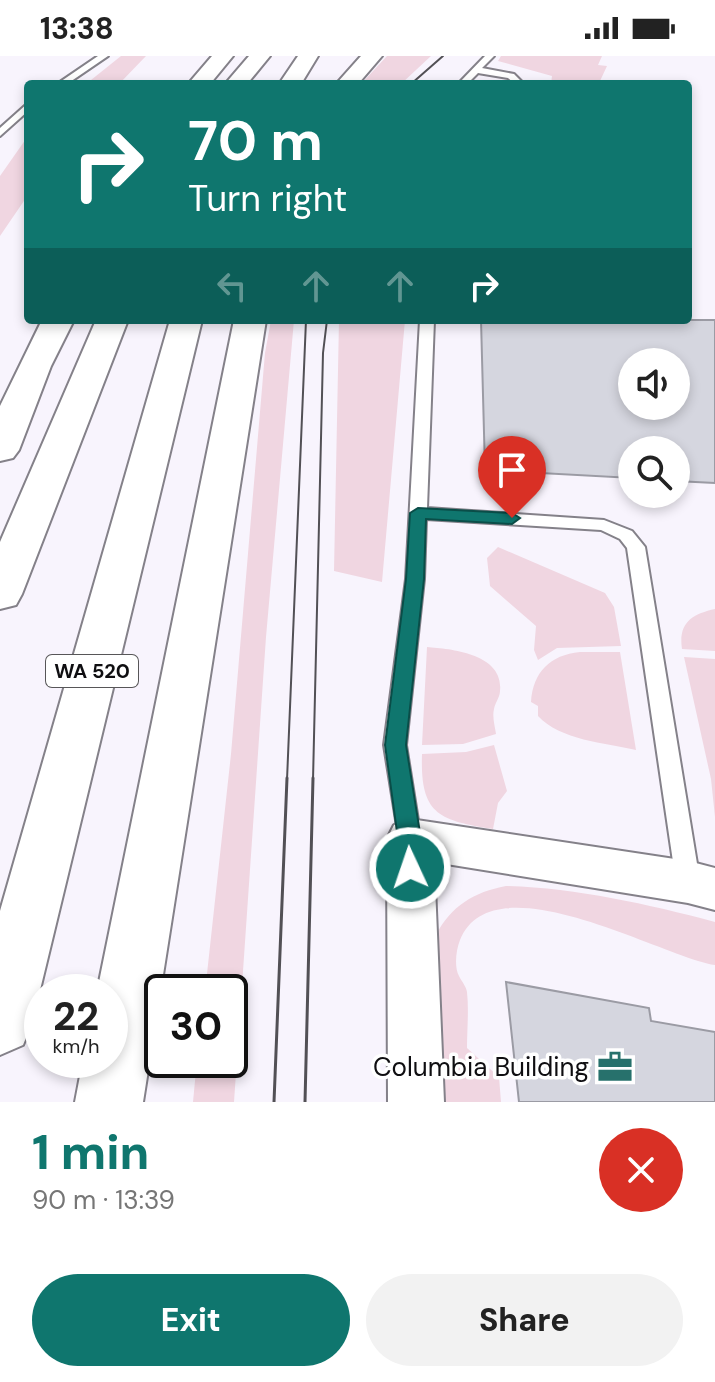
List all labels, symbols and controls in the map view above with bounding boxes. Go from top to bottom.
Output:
text: 13:38 [40,9,114,48]
text: 70 m [188,104,323,177]
icon: right [56,112,160,216]
text: Turn right [188,175,347,222]
icon: left [210,264,254,308]
icon: ahead [294,264,338,308]
icon: ahead [378,264,422,308]
icon: right [462,264,506,308]
map controls [618,348,690,508]
button: sound [618,348,690,420]
pin [478,436,546,518]
button: search [618,436,690,508]
icon: arrive [490,448,534,492]
road number: WA 520 [46,655,138,687]
position arrow [368,826,452,910]
speed limit sign: 30 [144,974,248,1078]
text: 22 [53,990,99,1042]
text: km/h [52,1033,100,1059]
office icon: Columbia Building [596,1048,634,1086]
place label: Columbia Building [373,1050,589,1084]
text: 1 min [32,1121,149,1184]
button: close [599,1128,683,1212]
text: 90 m · 13:39 [32,1183,175,1217]
button: Exit [32,1274,350,1366]
button: Share [366,1274,683,1366]

